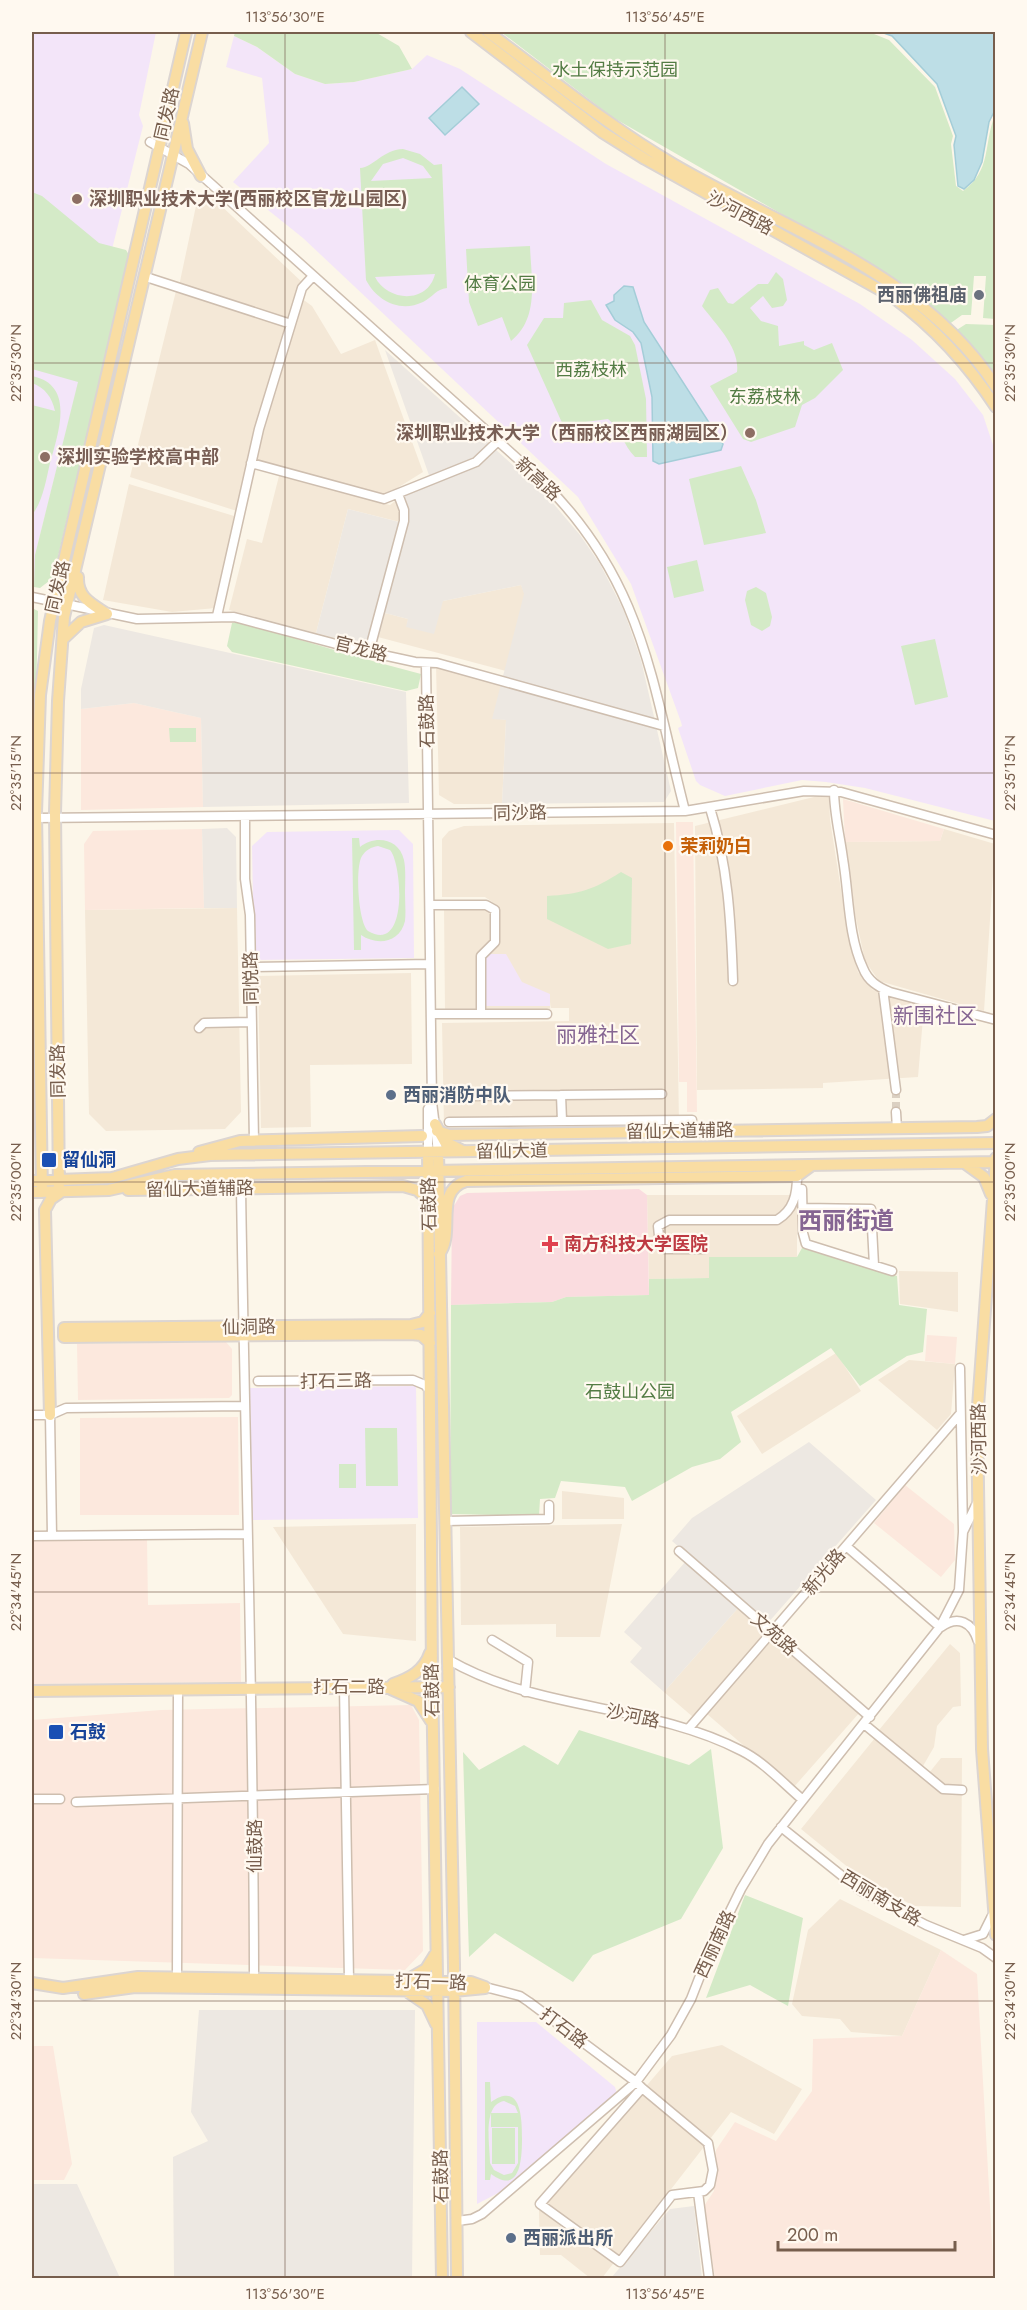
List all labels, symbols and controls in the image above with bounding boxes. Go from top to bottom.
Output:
text: 113°56'30"E [245,6,325,28]
text: 113°56'45"E [625,6,705,28]
park label: 水土保持示范园 [552,57,678,83]
street label: 同发路 [148,85,186,143]
street label: 沙河西路 [702,185,778,241]
place label: 深圳职业技术大学(西丽校区官龙山园区) [89,186,407,212]
marker: 深圳职业技术大学(西丽校区官龙山园区) [70,192,84,206]
park label: 体育公园 [464,271,536,297]
place label: 西丽佛祖庙 [877,282,967,308]
marker: 西丽佛祖庙 [972,288,986,302]
text: 22°35'30"N [5,324,27,402]
text: 22°35'30"N [999,324,1021,402]
park label: 西荔枝林 [555,357,627,383]
park label: 东荔枝林 [729,384,801,410]
place label: 深圳职业技术大学（西丽校区西丽湖园区） [396,420,738,446]
marker: 深圳职业技术大学（西丽校区西丽湖园区） [743,426,757,440]
place label: 深圳实验学校高中部 [57,444,219,470]
marker: 深圳实验学校高中部 [38,450,52,464]
street label: 新高路 [509,451,567,507]
street label: 同发路 [39,558,77,616]
street label: 官龙路 [332,630,390,668]
street label: 石鼓路 [414,694,440,748]
text: 22°35'15"N [5,735,27,811]
text: 22°35'15"N [999,735,1021,811]
street label: 同沙路 [493,800,547,826]
place label: 茉莉奶白 [680,833,752,859]
marker: 茉莉奶白 [661,839,675,853]
street label: 同悦路 [238,951,264,1005]
district label: 新围社区 [893,1001,977,1031]
district label: 丽雅社区 [556,1020,640,1050]
street label: 同发路 [45,1044,71,1098]
place label: 西丽消防中队 [403,1082,511,1108]
marker: 西丽消防中队 [384,1088,398,1102]
street label: 留仙大道辅路 [626,1117,734,1145]
street label: 留仙大道 [476,1137,548,1165]
text: 22°35'00"N [5,1143,27,1221]
text: 22°35'00"N [999,1143,1021,1221]
place label: 留仙洞 [62,1147,116,1173]
marker: 留仙洞 [40,1151,58,1169]
street label: 留仙大道辅路 [146,1175,254,1203]
street label: 石鼓路 [416,1177,442,1231]
district label: 西丽街道 [798,1203,894,1238]
place label: 南方科技大学医院 [564,1231,708,1257]
marker: 南方科技大学医院 [541,1235,559,1253]
street label: 仙洞路 [222,1314,276,1340]
street label: 打石三路 [300,1367,372,1395]
park label: 石鼓山公园 [585,1379,675,1405]
street label: 沙河西路 [965,1403,993,1475]
street label: 新光路 [797,1543,851,1601]
text: 22°34'45"N [5,1553,27,1631]
text: 22°34'45"N [999,1553,1021,1631]
street label: 文苑路 [745,1606,803,1662]
street label: 石鼓路 [419,1663,445,1717]
street label: 打石二路 [313,1674,385,1700]
street label: 沙河路 [604,1698,662,1734]
place label: 石鼓 [70,1719,106,1745]
marker: 石鼓 [47,1723,65,1741]
street label: 仙鼓路 [242,1819,268,1873]
street label: 西丽南支路 [836,1864,926,1932]
street label: 西丽南路 [688,1906,742,1982]
text: 22°34'30"N [5,1962,27,2040]
text: 22°34'30"N [999,1962,1021,2040]
street label: 打石一路 [395,1968,467,1996]
street label: 打石路 [535,2001,593,2055]
street label: 石鼓路 [428,2149,454,2203]
scale bar [778,2214,955,2252]
text: 200 m [787,2222,838,2248]
place label: 西丽派出所 [523,2225,613,2251]
marker: 西丽派出所 [504,2231,518,2245]
text: 113°56'30"E [245,2283,325,2305]
text: 113°56'45"E [625,2283,705,2305]

